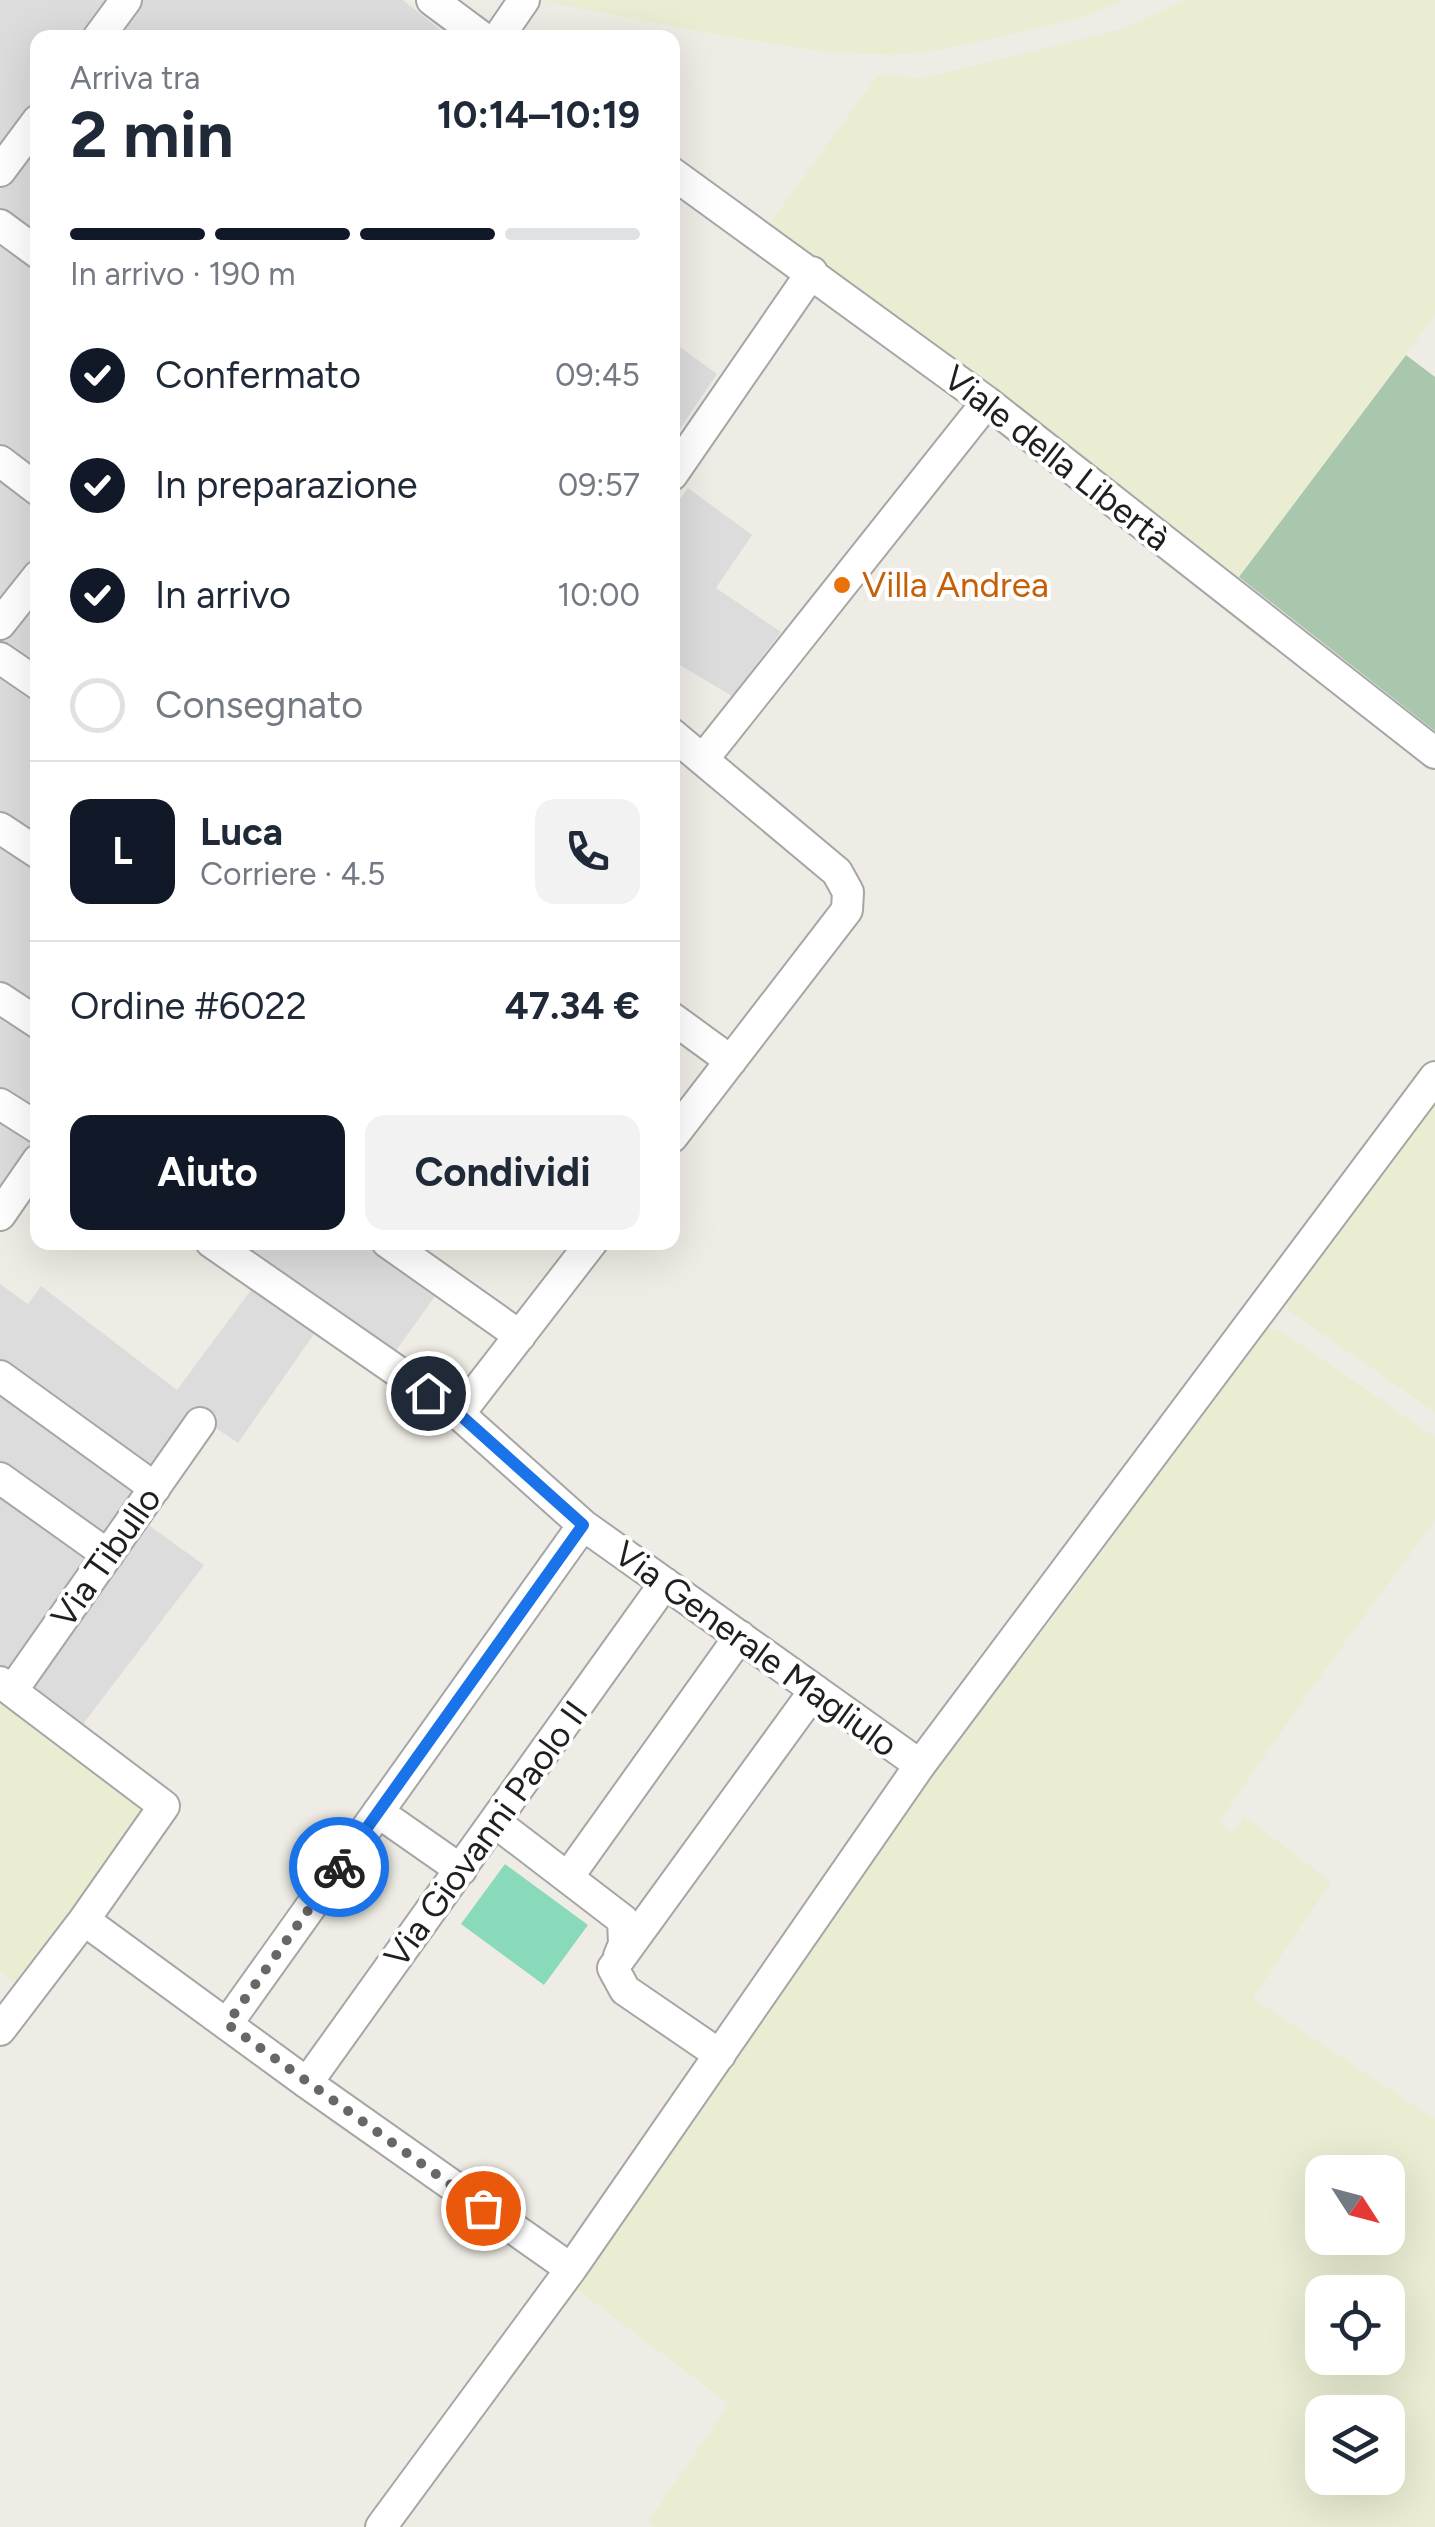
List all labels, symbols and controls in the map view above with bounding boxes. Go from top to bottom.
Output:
text: Arriva tra [70,59,200,97]
text: 10:14–10:19 [437,92,640,138]
text: 2 min [70,95,234,173]
text: In arrivo · 190 m [70,255,296,293]
icon: check [70,348,125,403]
text: Confermato [155,352,361,398]
text: 09:45 [555,356,640,394]
street label: Viale della Libertà [935,357,1179,559]
icon: check [70,458,125,513]
text: In preparazione [155,462,417,508]
text: 09:57 [558,466,640,504]
place label: Villa Andrea [862,564,1049,606]
icon: check [70,568,125,623]
text: In arrivo [155,572,291,618]
marker: Villa Andrea [831,574,853,596]
text: 10:00 [557,576,640,614]
text: Consegnato [155,682,363,728]
button: phone [535,799,640,904]
text: Luca [200,809,283,855]
text: L [112,828,133,874]
text: Corriere · 4.5 [200,855,385,893]
text: Ordine #6022 [70,983,307,1029]
text: 47.34 € [505,983,640,1029]
button: Aiuto [70,1115,345,1230]
button: Condividi [365,1115,640,1230]
pin [386,1351,471,1436]
icon: home [401,1366,456,1421]
street label: Via Tibullo [42,1479,170,1635]
street label: Via Generale Magliulo [606,1532,906,1766]
street label: Via Giovanni Paolo II [375,1693,597,1975]
courier [289,1817,389,1917]
icon: bike [312,1840,367,1895]
north arrow [1305,2155,1405,2255]
map controls [1305,2155,1405,2495]
pin [441,2166,526,2251]
icon: bag [456,2181,511,2236]
button: locate [1305,2275,1405,2375]
button: layers [1305,2395,1405,2495]

